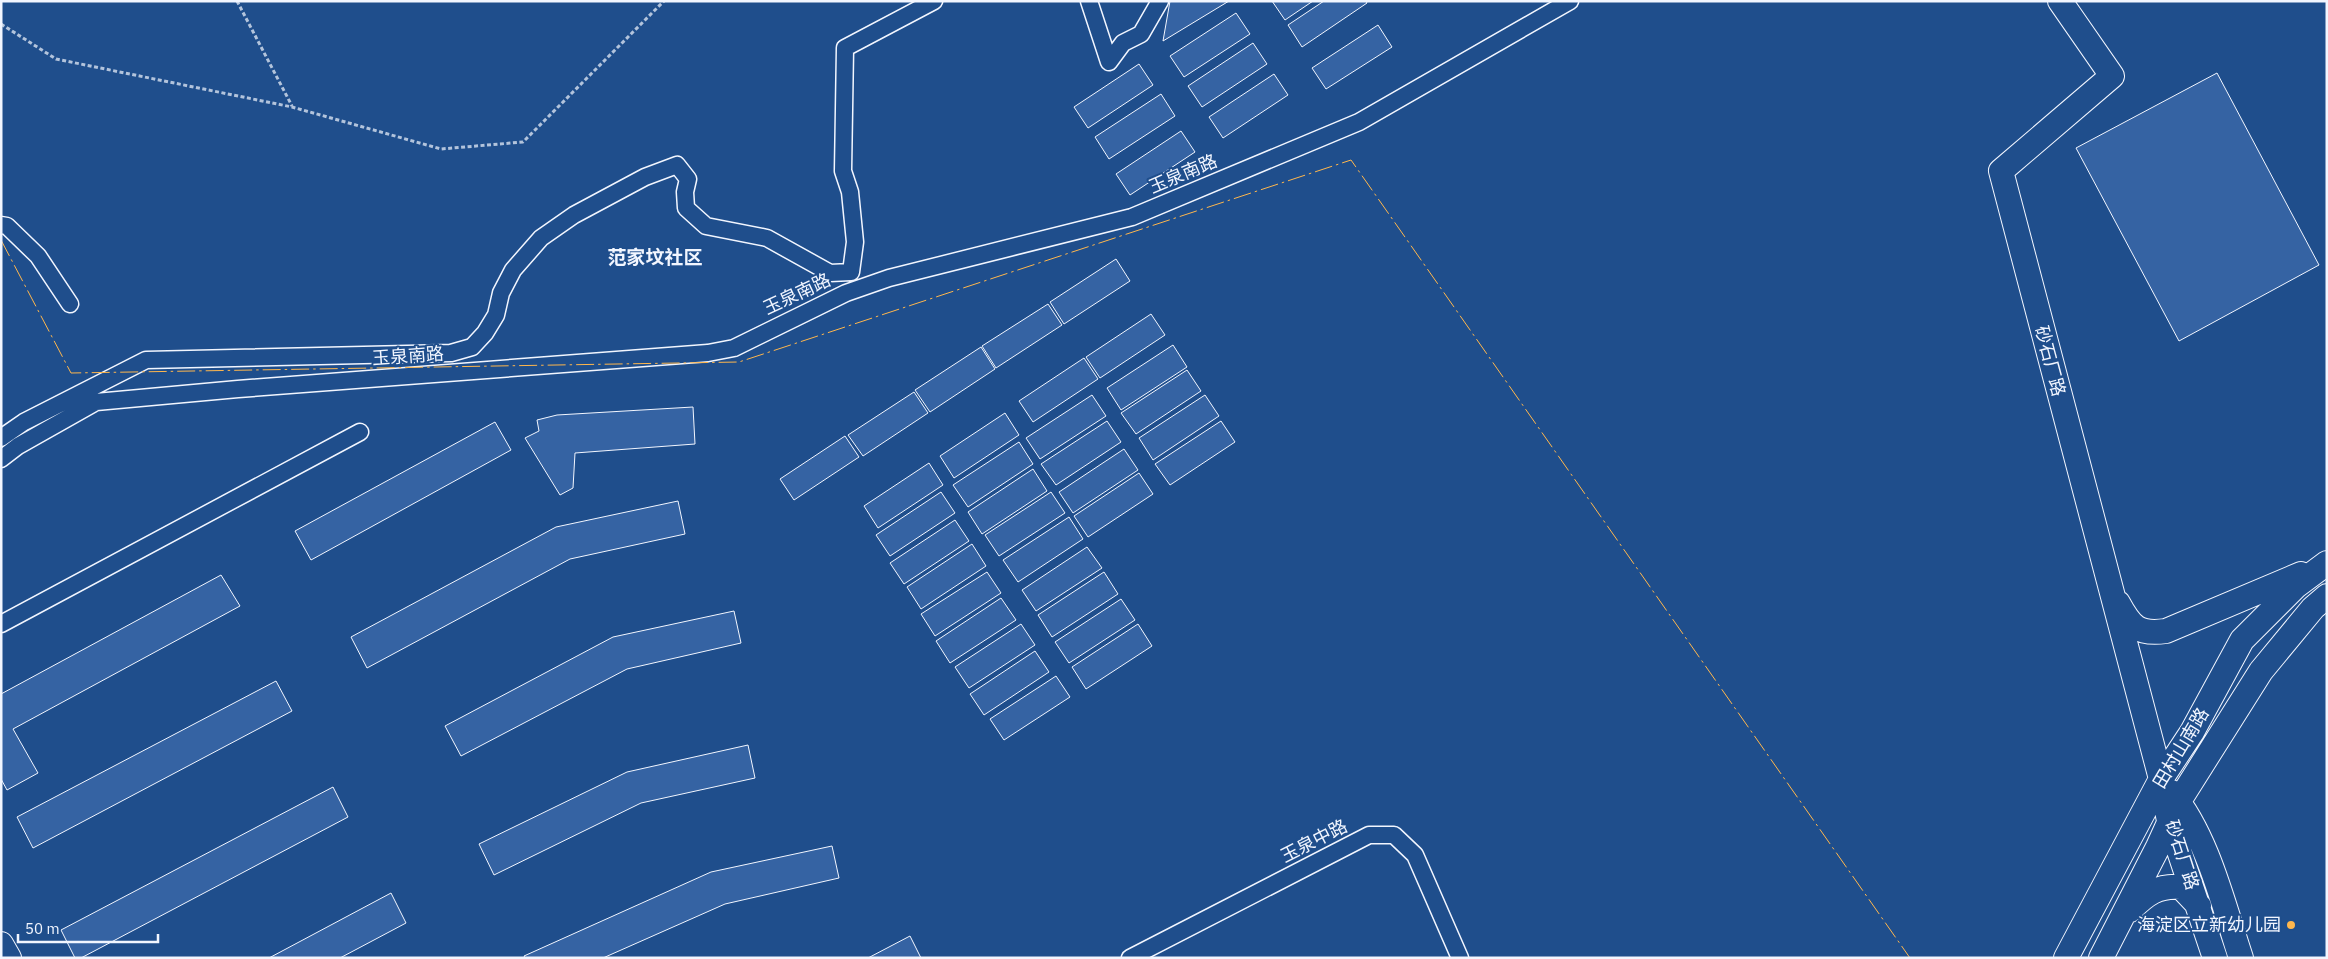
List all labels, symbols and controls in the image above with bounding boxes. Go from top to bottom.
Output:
street label: 玉泉南路 [1145,149,1220,198]
district label: 范家坟社区 [607,245,703,269]
street label: 玉泉南路 [759,268,834,319]
street label: 砂石厂路 [2030,323,2071,399]
street label: 玉泉南路 [371,342,445,369]
street label: 田村山南路 [2148,703,2214,792]
street label: 玉泉中路 [1276,814,1351,867]
street label: 砂石厂路 [2160,817,2205,893]
scale bar [18,912,158,944]
place label: 海淀区立新幼儿园 [2137,913,2281,936]
text: 50 m [25,919,60,938]
marker: 海淀区立新幼儿园 [2285,919,2297,931]

